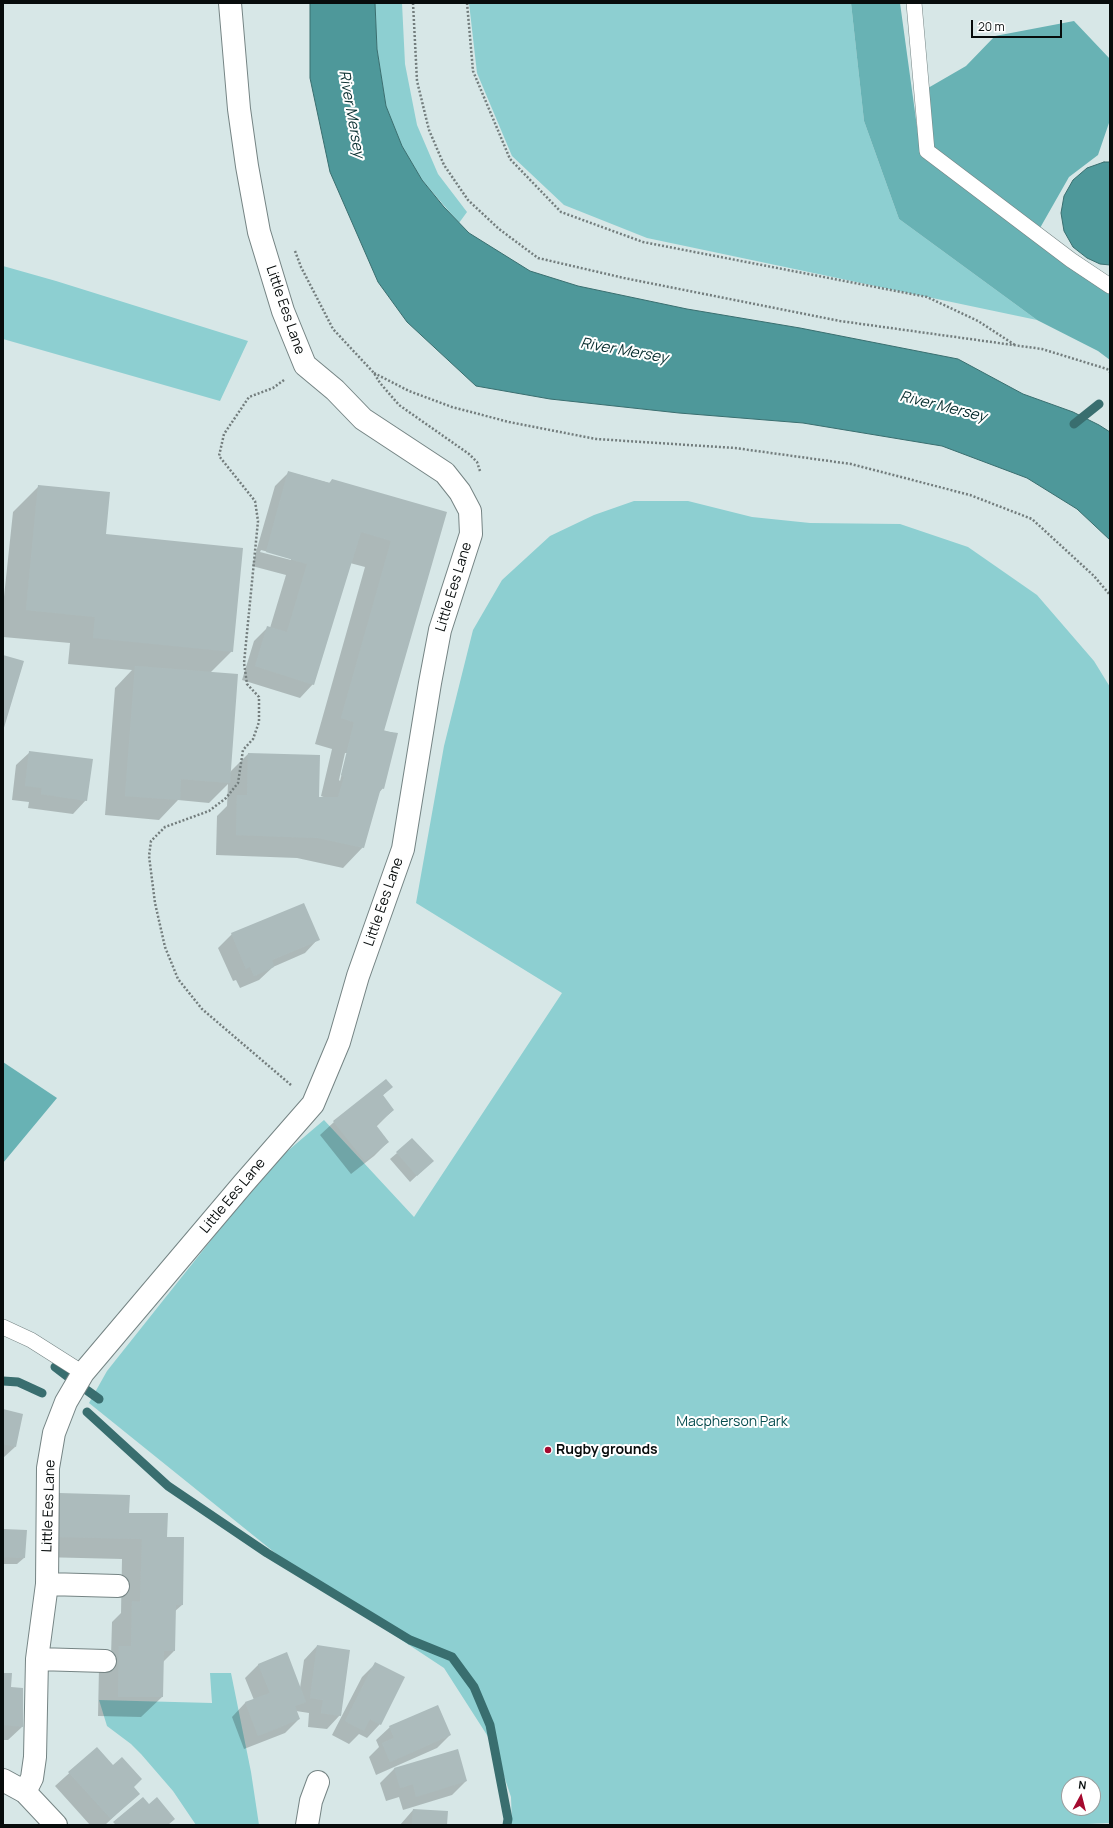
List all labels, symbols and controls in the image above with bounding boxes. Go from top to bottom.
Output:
scale bar [973,12,1064,38]
text: 20 m [978,18,1005,35]
water label: River Mersey [334,69,368,159]
street label: Little Ees Lane [262,263,308,357]
water label: River Mersey [579,334,669,368]
water label: River Mersey [898,388,988,426]
street label: Little Ees Lane [432,540,476,634]
street label: Little Ees Lane [361,855,407,949]
street label: Little Ees Lane [197,1155,269,1237]
park label: Macpherson Park [676,1414,788,1430]
place label: Rugby grounds [556,1442,658,1458]
marker: Rugby grounds [543,1445,553,1455]
street label: Little Ees Lane [39,1459,59,1553]
north arrow [1061,1776,1101,1816]
text: N [1078,1777,1087,1793]

